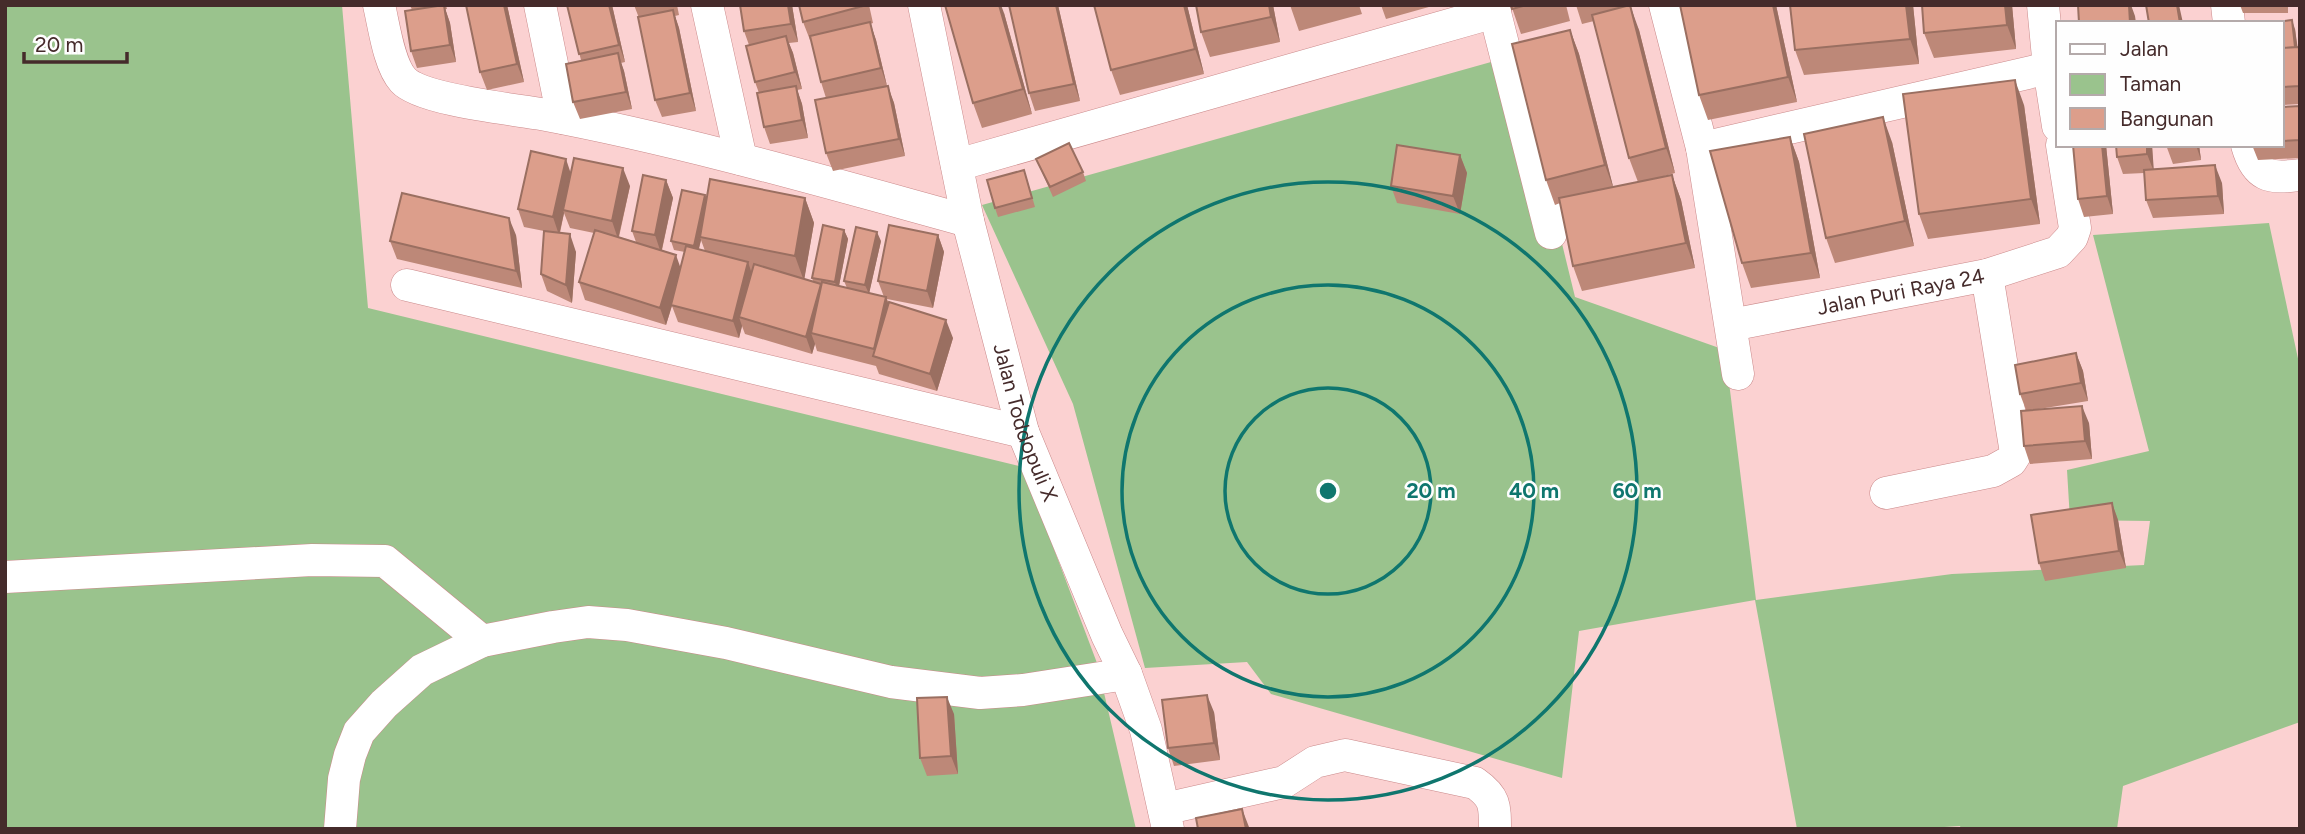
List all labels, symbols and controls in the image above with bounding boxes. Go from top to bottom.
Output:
scale bar [24,21,128,65]
legend [2056,21,2284,147]
text: 20 m [35,32,83,57]
text: Jalan [2120,36,2169,61]
text: Taman [2120,71,2181,96]
text: Bangunan [2120,106,2213,131]
street label: Jalan Puri Raya 24 [1815,263,1987,320]
street label: Jalan Toddopuli X [988,341,1063,505]
text: 20 m [1406,478,1456,503]
text: 40 m [1509,478,1559,503]
text: 60 m [1612,478,1662,503]
centre of rings [1316,479,1340,503]

